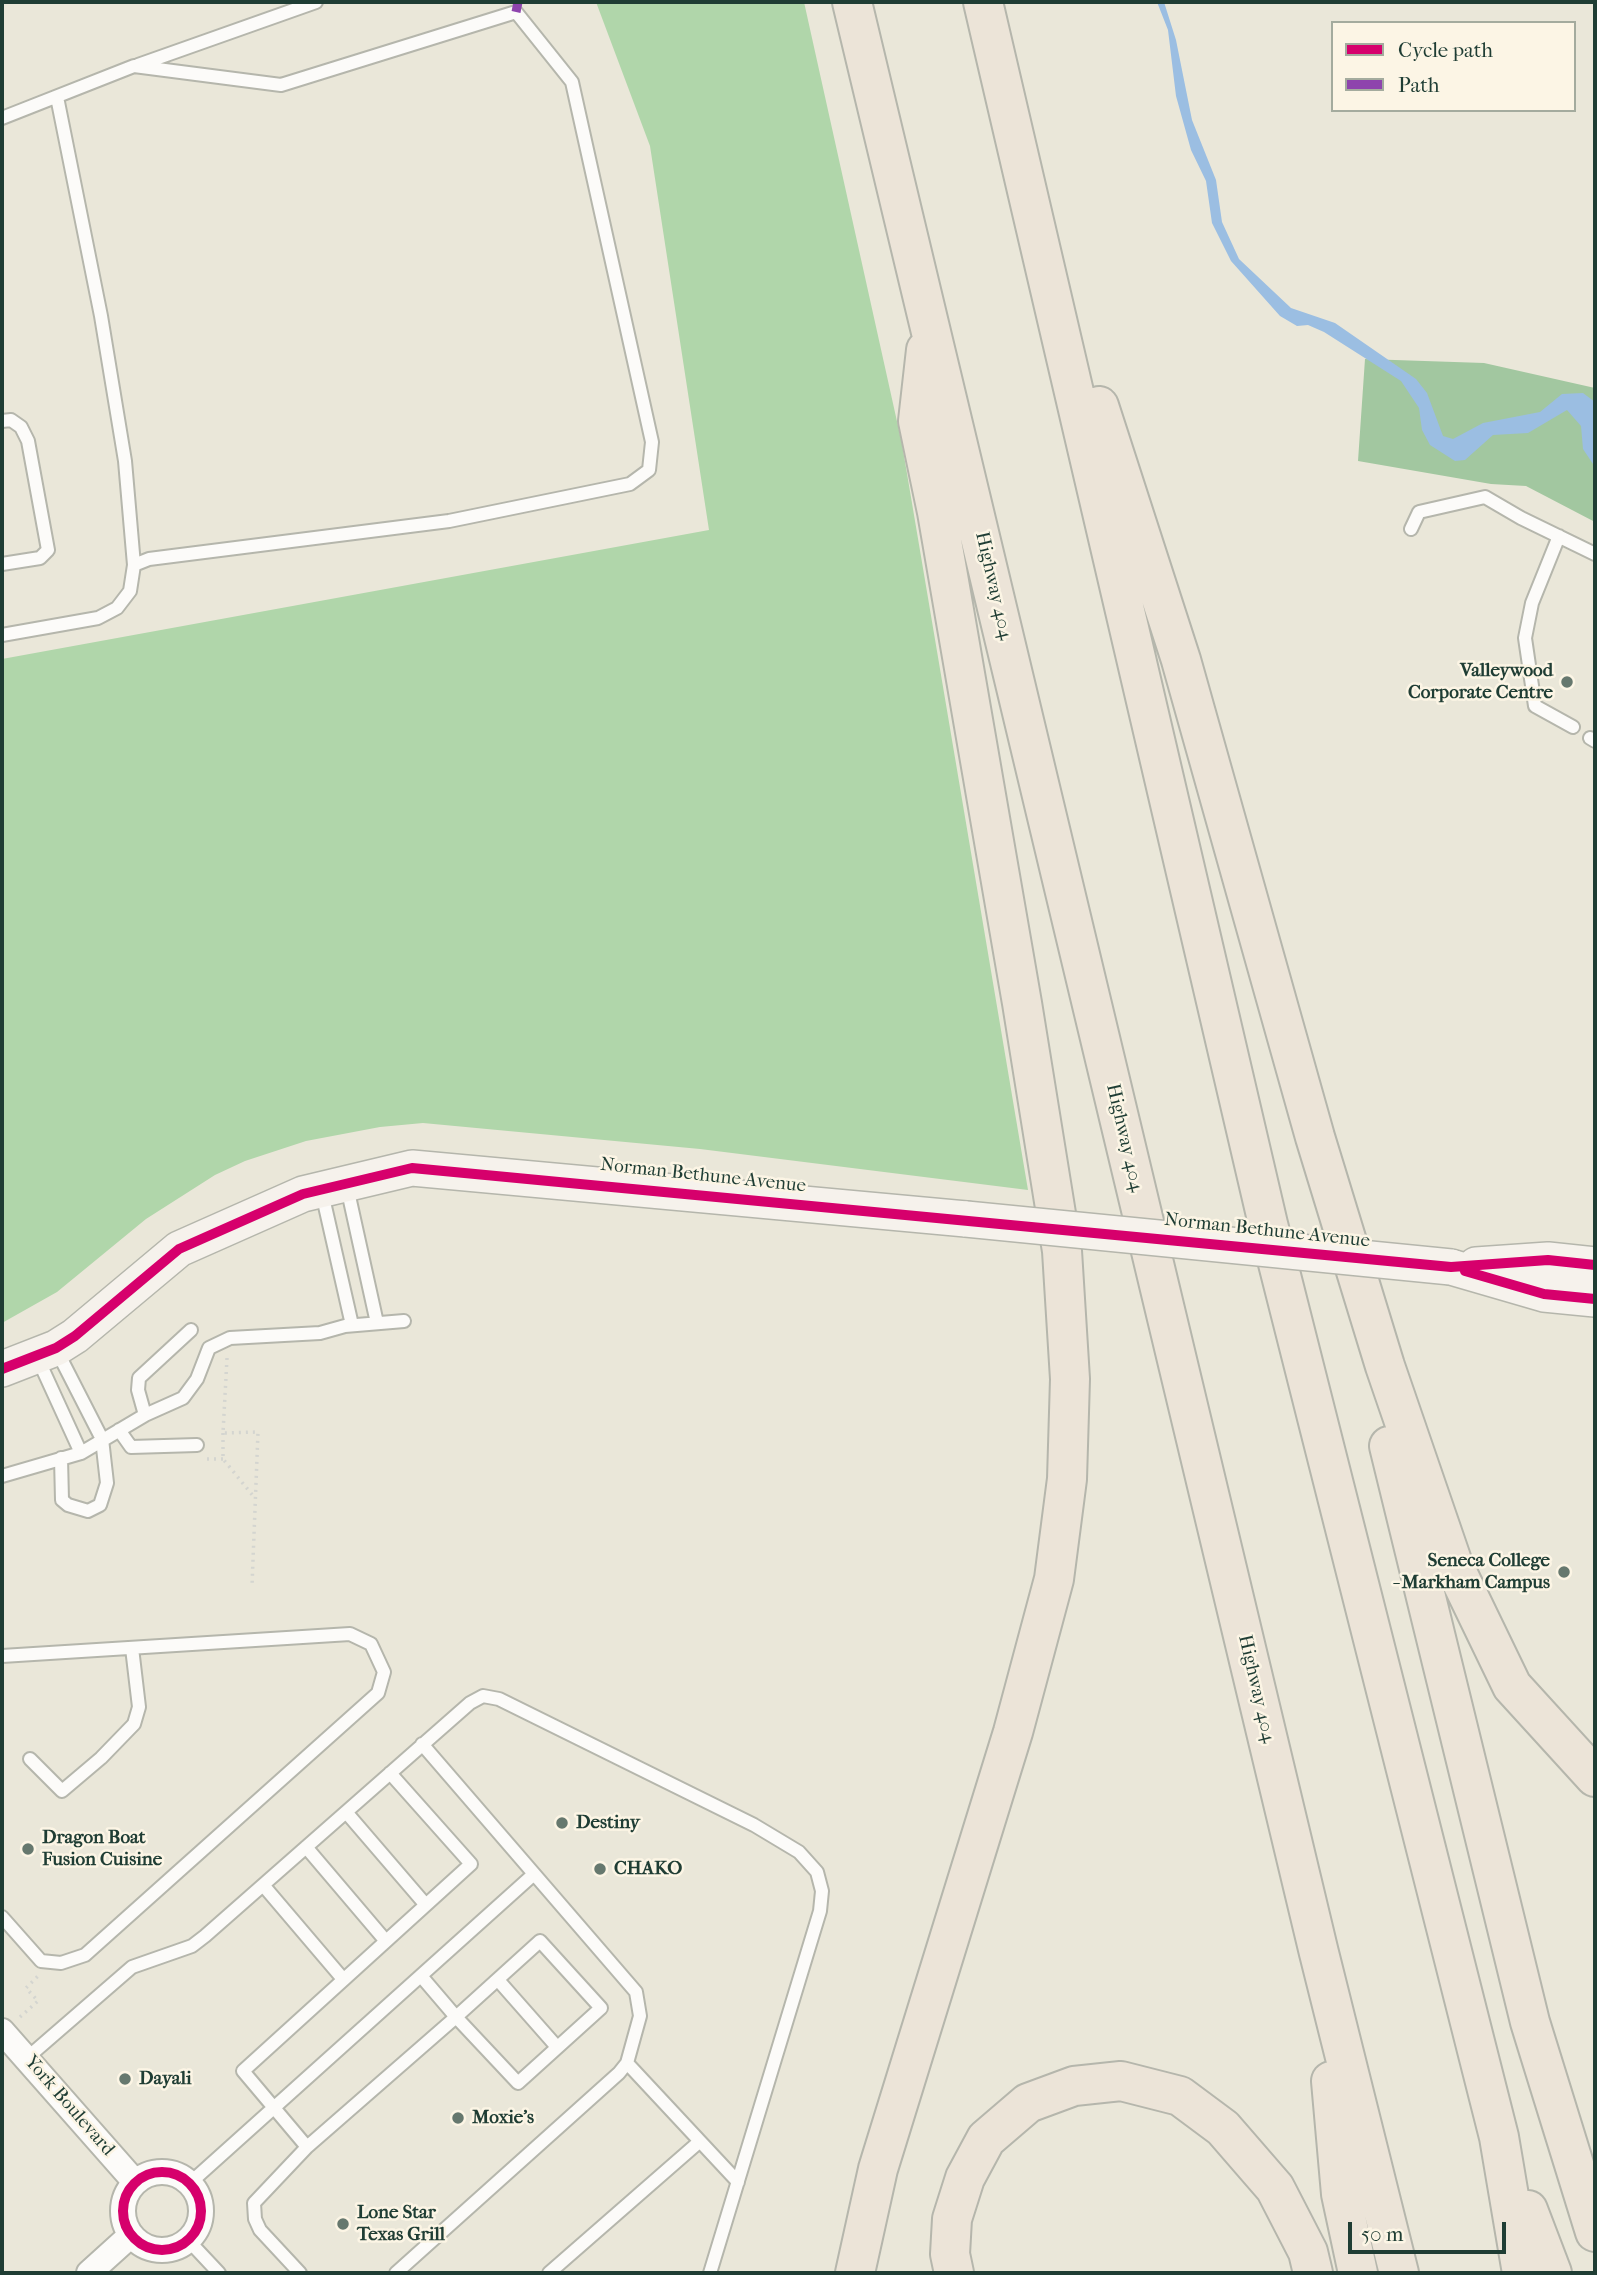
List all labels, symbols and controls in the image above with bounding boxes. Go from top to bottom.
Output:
legend [1331,21,1576,112]
text: Cycle path [1398,38,1493,62]
text: Path [1398,73,1439,97]
street label: Highway 404 [969,530,1017,642]
place label: Valleywood Corporate Centre [1408,660,1553,704]
marker: Valleywood Corporate Centre [1559,674,1575,690]
street label: Highway 404 [1100,1082,1148,1194]
street label: Norman Bethune Avenue [599,1154,807,1198]
street label: Norman Bethune Avenue [1163,1209,1371,1253]
place label: Seneca College - Markham Campus [1392,1550,1550,1594]
marker: Seneca College - Markham Campus [1556,1564,1572,1580]
street label: Highway 404 [1232,1633,1280,1745]
place label: Destiny [576,1812,640,1834]
marker: Destiny [554,1815,570,1831]
place label: Dragon Boat Fusion Cuisine [42,1827,162,1871]
marker: Dragon Boat Fusion Cuisine [20,1841,36,1857]
place label: CHAKO [614,1858,682,1880]
marker: CHAKO [592,1861,608,1877]
street label: York Boulevard [19,2051,119,2161]
place label: Dayali [139,2068,192,2090]
marker: Dayali [117,2071,133,2087]
place label: Moxie's [472,2107,534,2129]
marker: Moxie's [450,2110,466,2126]
place label: Lone Star Texas Grill [357,2202,445,2246]
scale bar [1352,2208,1510,2252]
marker: Lone Star Texas Grill [335,2216,351,2232]
text: 50 m [1361,2222,1404,2246]

